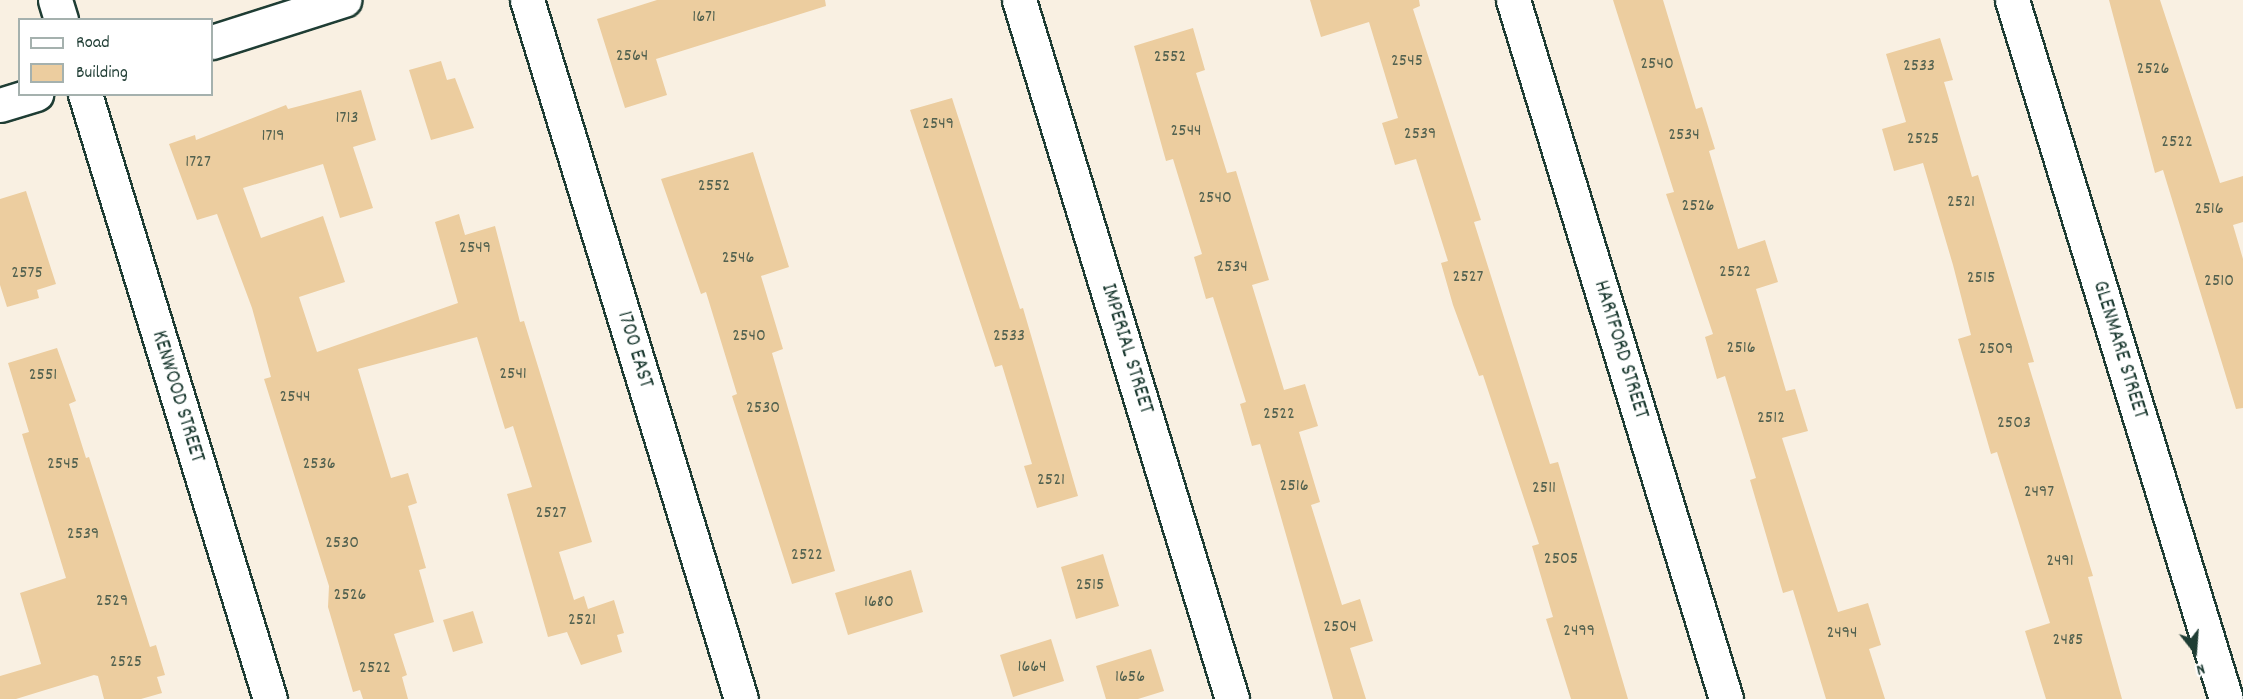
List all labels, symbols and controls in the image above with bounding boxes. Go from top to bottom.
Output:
house number: 1671 [692,7,716,29]
legend [18,18,213,96]
text: Road [76,31,110,56]
house number: 2564 [616,46,648,68]
house number: 2552 [1154,47,1186,69]
house number: 2545 [1391,51,1423,73]
house number: 2540 [1640,54,1674,76]
house number: 2533 [1903,56,1935,78]
house number: 2526 [2137,59,2169,81]
text: Building [76,61,128,86]
house number: 1713 [336,108,358,130]
house number: 2549 [922,114,954,136]
house number: 2544 [1170,121,1202,143]
house number: 2539 [1404,124,1436,146]
house number: 2534 [1668,125,1700,147]
house number: 1719 [261,126,285,148]
house number: 2525 [1907,129,1939,151]
house number: 2522 [2161,132,2193,154]
house number: 1727 [185,152,211,174]
house number: 2552 [698,176,730,198]
house number: 2540 [1198,188,1232,210]
house number: 2521 [1947,192,1975,214]
house number: 2526 [1682,196,1714,218]
house number: 2516 [2195,199,2223,221]
house number: 2549 [459,238,491,260]
house number: 2546 [722,248,754,270]
house number: 2534 [1216,257,1248,279]
house number: 2522 [1719,262,1751,284]
house number: 2575 [11,263,43,285]
house number: 2527 [1453,267,1483,289]
house number: 2515 [1967,268,1995,290]
house number: 2510 [2204,271,2234,293]
street label: HARTFORD STREET [1587,278,1653,422]
street label: GLENMARE STREET [2086,278,2152,422]
street label: IMPERIAL STREET [1094,281,1158,417]
street label: 1700 EAST [610,309,658,391]
house number: 2540 [732,326,766,348]
house number: 2533 [993,326,1025,348]
street label: KENWOOD STREET [145,328,209,466]
house number: 2516 [1727,338,1755,360]
house number: 2509 [1979,339,2013,361]
house number: 2541 [499,364,527,386]
house number: 2551 [29,365,57,387]
house number: 2544 [279,387,311,409]
house number: 2530 [746,398,780,420]
house number: 2522 [1263,404,1295,426]
house number: 2512 [1757,408,1785,430]
house number: 2503 [1997,413,2031,435]
house number: 2545 [47,454,79,476]
house number: 2536 [302,454,336,476]
house number: 2521 [1037,470,1065,492]
house number: 2516 [1280,476,1308,498]
house number: 2511 [1532,478,1556,500]
house number: 2497 [2024,482,2054,504]
house number: 2527 [536,503,566,525]
house number: 2539 [67,524,99,546]
house number: 2530 [325,533,359,555]
house number: 2522 [791,545,823,567]
house number: 2505 [1544,549,1578,571]
house number: 2491 [2046,551,2074,573]
house number: 2515 [1076,575,1104,597]
house number: 2526 [334,585,366,607]
house number: 2529 [96,591,128,613]
house number: 1680 [864,592,894,614]
house number: 2521 [568,610,596,632]
house number: 2504 [1323,617,1357,639]
house number: 2499 [1563,621,1595,643]
north arrow [2165,621,2225,681]
house number: 2494 [1826,623,1858,645]
house number: 2485 [2053,630,2083,652]
house number: 2525 [110,652,142,674]
house number: 1664 [1017,657,1047,679]
text: N [2193,657,2208,681]
house number: 2522 [359,658,391,680]
house number: 1656 [1115,667,1145,689]

